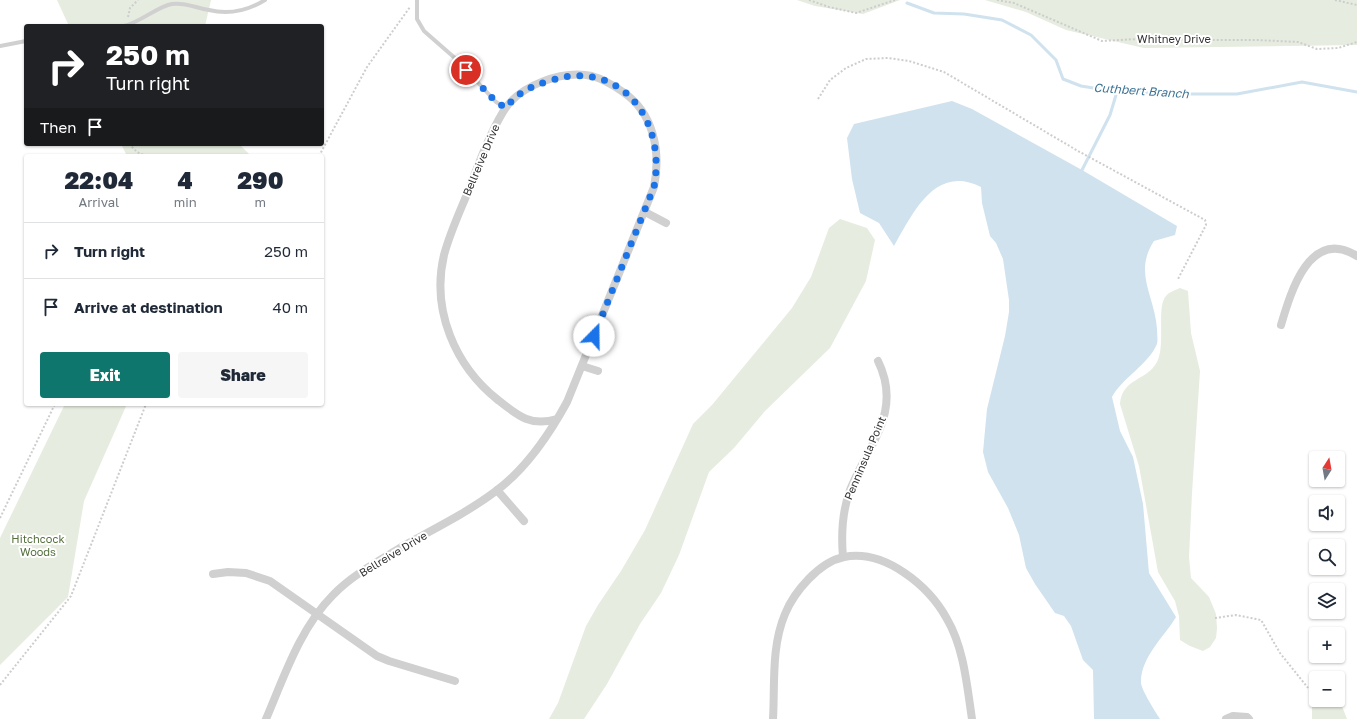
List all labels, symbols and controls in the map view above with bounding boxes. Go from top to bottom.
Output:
street label: Whitney Drive [1137,32,1211,45]
text: 250 m [106,38,190,71]
icon: right [40,40,92,92]
pin [449,53,483,87]
icon: arrive [455,59,477,81]
text: Turn right [106,72,190,94]
water label: Cuthbert Branch [1093,80,1190,101]
icon: arrive [84,116,106,138]
text: Then [40,118,76,136]
street label: Bellreive Drive [460,122,501,198]
text: 22:04 [64,165,133,194]
text: 4 [178,165,193,194]
text: 290 [237,165,283,194]
text: Arrival [78,194,119,210]
text: min [174,194,197,210]
text: m [255,194,266,210]
icon: right [40,240,62,262]
text: Turn right [74,242,145,260]
text: 250 m [264,242,308,260]
icon: arrive [40,296,62,318]
text: Arrive at destination [74,298,223,316]
text: 40 m [273,298,308,316]
position arrow [573,315,615,357]
button: Exit [40,352,170,398]
button: Share [178,352,308,398]
street label: Penninsula Point [841,414,888,501]
north arrow [1309,451,1345,487]
map controls [1309,451,1345,707]
button: sound [1309,495,1345,531]
street label: Bellreive Drive [357,528,429,579]
park label: Hitchcock Woods [11,532,65,558]
button: search [1309,539,1345,575]
button: layers [1309,583,1345,619]
button: + [1309,627,1345,663]
button: − [1309,671,1345,707]

